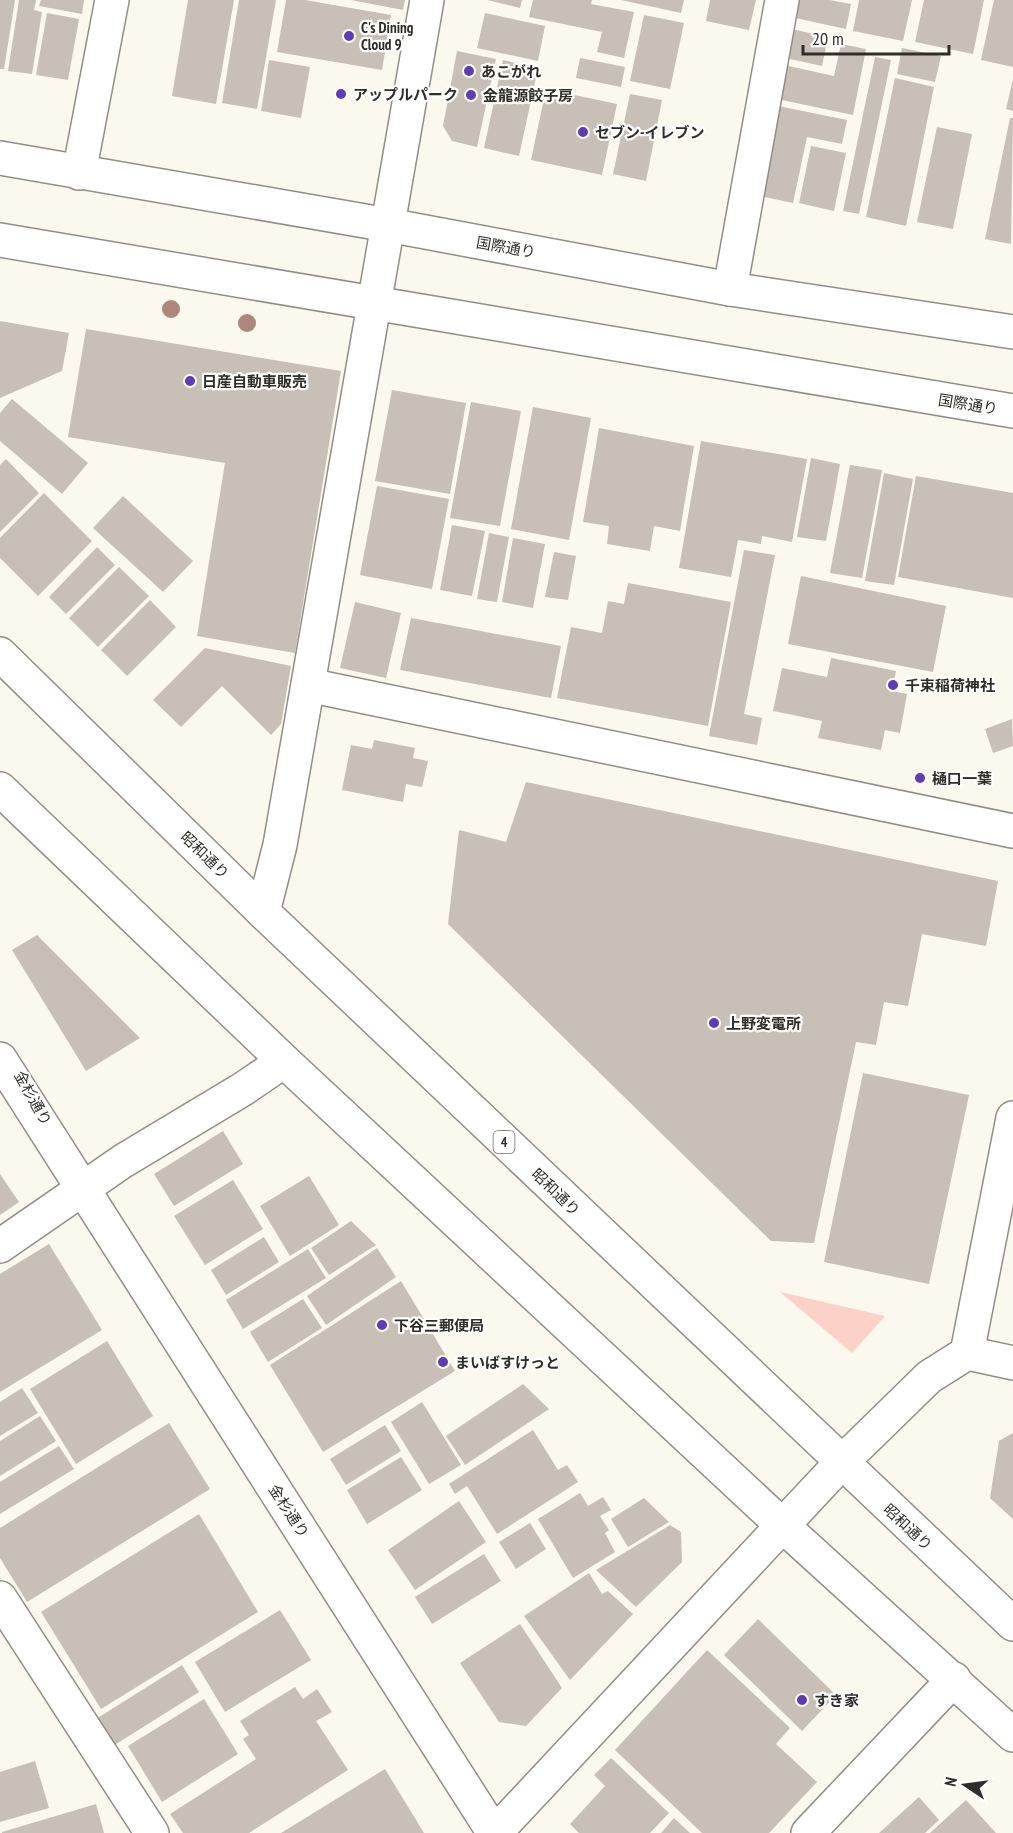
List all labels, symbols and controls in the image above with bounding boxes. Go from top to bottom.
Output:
place label: C's Dining Cloud 9 [361,18,414,54]
scale bar [803,18,948,56]
text: 20 m [812,27,844,50]
marker: C's Dining Cloud 9 [342,29,356,43]
place label: あこがれ [481,62,541,81]
marker: あこがれ [462,64,476,78]
place label: アップルパーク [353,85,458,104]
place label: 金龍源餃子房 [483,86,573,105]
marker: アップルパーク [334,87,348,101]
marker: 金龍源餃子房 [464,88,478,102]
place label: セブン-イレブン [595,123,704,142]
marker: セブン-イレブン [576,125,590,139]
street label: 国際通り [475,232,537,262]
place label: 日産自動車販売 [202,372,307,391]
marker: 日産自動車販売 [183,374,197,388]
street label: 国際通り [937,390,999,418]
place label: 千束稲荷神社 [905,676,995,695]
marker: 千束稲荷神社 [886,678,900,692]
place label: 樋口一葉 [932,769,992,788]
marker: 樋口一葉 [913,771,927,785]
street label: 昭和通り [177,827,233,883]
place label: 上野変電所 [726,1014,801,1033]
marker: 上野変電所 [707,1016,721,1030]
street label: 金杉通り [10,1067,56,1129]
road number: 4 [494,1131,514,1153]
street label: 昭和通り [528,1164,584,1220]
place label: 下谷三郵便局 [394,1316,484,1335]
marker: 下谷三郵便局 [375,1318,389,1332]
place label: まいばすけっと [455,1353,560,1372]
marker: まいばすけっと [436,1355,450,1369]
street label: 金杉通り [265,1481,313,1541]
street label: 昭和通り [880,1500,936,1554]
place label: すき家 [814,1691,859,1710]
marker: すき家 [795,1693,809,1707]
north arrow [935,1755,995,1815]
text: N [940,1775,961,1788]

